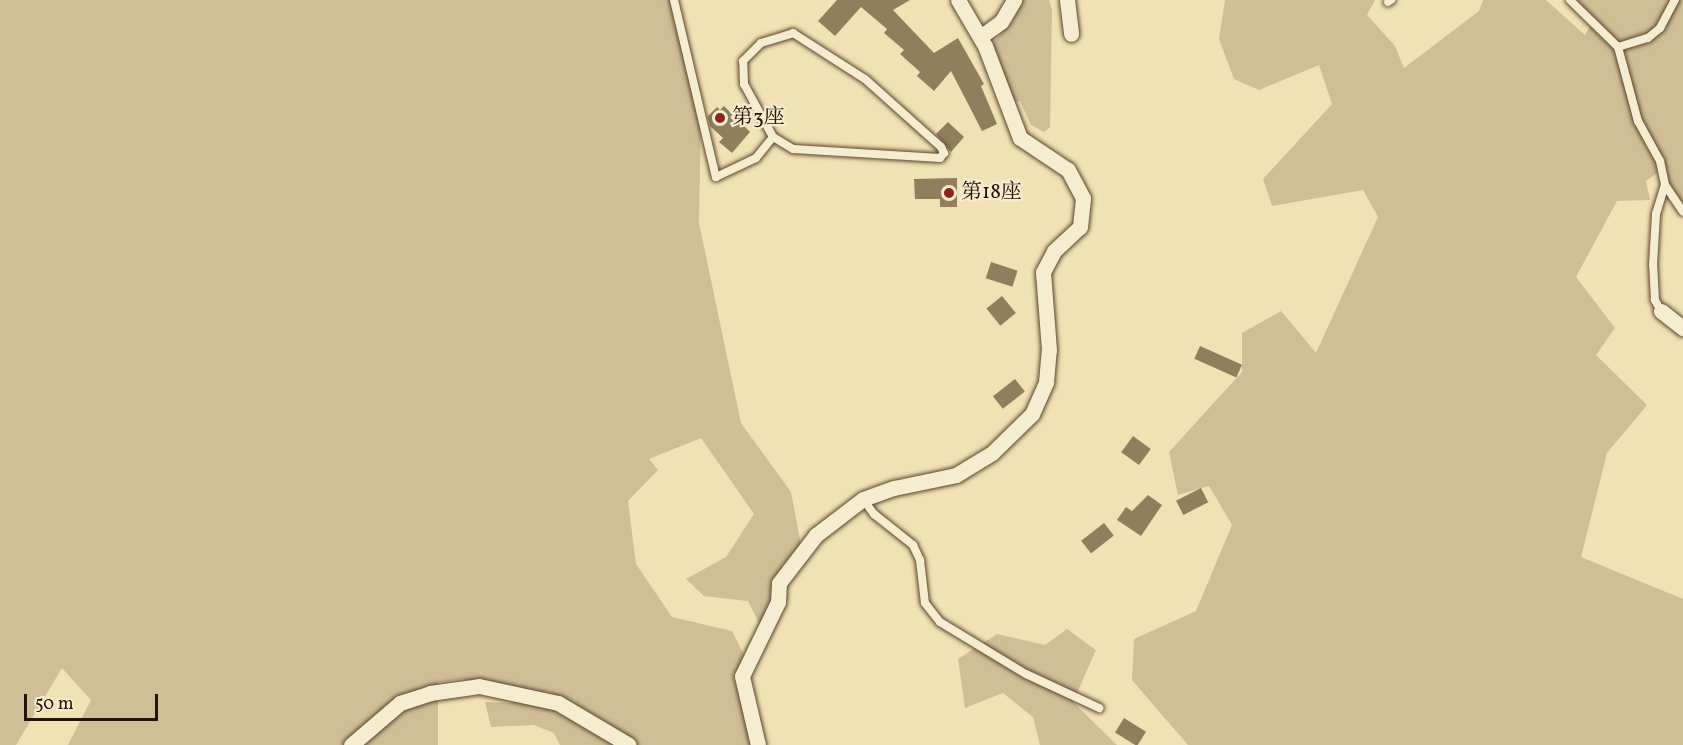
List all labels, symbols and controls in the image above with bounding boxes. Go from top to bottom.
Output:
place label: 第3座 [732,105,785,131]
marker: 第3座 [713,111,727,125]
place label: 第18座 [961,180,1022,206]
marker: 第18座 [942,186,956,200]
scale bar [27,682,160,720]
text: 50 m [35,692,74,717]

